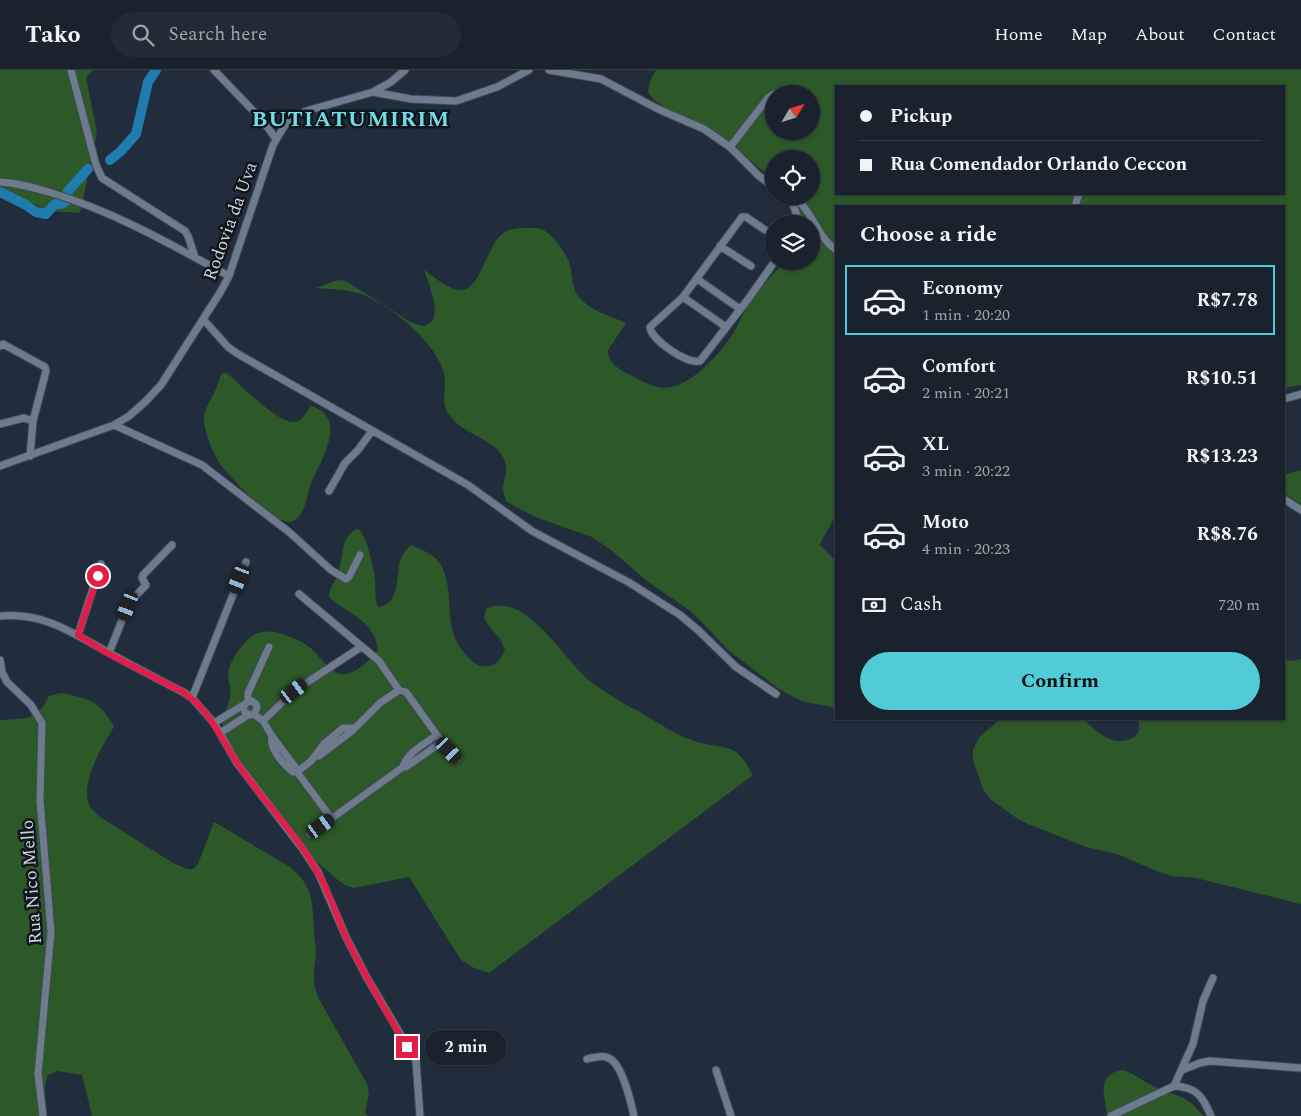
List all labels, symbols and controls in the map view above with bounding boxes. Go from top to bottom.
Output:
search box [111,12,461,57]
text: Tako [25,17,81,53]
text: Search here [169,20,267,49]
icon: search [129,21,157,49]
text: Home [994,21,1043,48]
text: Map [1071,21,1107,48]
text: About [1135,21,1185,48]
text: Contact [1213,21,1276,48]
north arrow [765,85,820,140]
map controls [765,85,820,270]
text: Pickup [890,102,952,131]
district label: BUTIATUMIRIM [252,103,450,136]
button: locate [765,150,820,205]
text: Rua Comendador Orlando Ceccon [890,150,1187,179]
street label: Rodovia da Uva [197,158,265,284]
button: layers [765,215,820,270]
text: Choose a ride [860,218,997,251]
text: Economy [922,274,1003,303]
icon: car [862,278,907,323]
text: R$7.78 [1196,286,1258,315]
text: 1 min · 20:20 [922,303,1010,327]
text: Comfort [922,352,996,381]
icon: car [862,356,907,401]
text: R$10.51 [1186,364,1258,393]
text: 2 min · 20:21 [922,381,1010,405]
text: XL [922,430,949,459]
icon: car [862,434,907,479]
text: R$13.23 [1186,442,1258,471]
text: 3 min · 20:22 [922,459,1010,483]
text: Moto [922,508,969,537]
icon: car [862,512,907,557]
text: R$8.76 [1196,520,1258,549]
text: 4 min · 20:23 [922,537,1010,561]
car [226,562,251,596]
route start [87,565,109,587]
car [115,589,140,623]
text: Cash [900,590,942,619]
icon: cash [860,591,888,619]
text: 720 m [1218,593,1260,617]
button: Confirm [860,652,1260,710]
car [277,676,310,706]
car [433,734,464,766]
car [304,811,337,841]
street label: Rua Nico Mello [14,819,49,945]
callout: 2 min [424,1030,507,1064]
text: 2 min [445,1035,487,1059]
route end [396,1036,418,1058]

